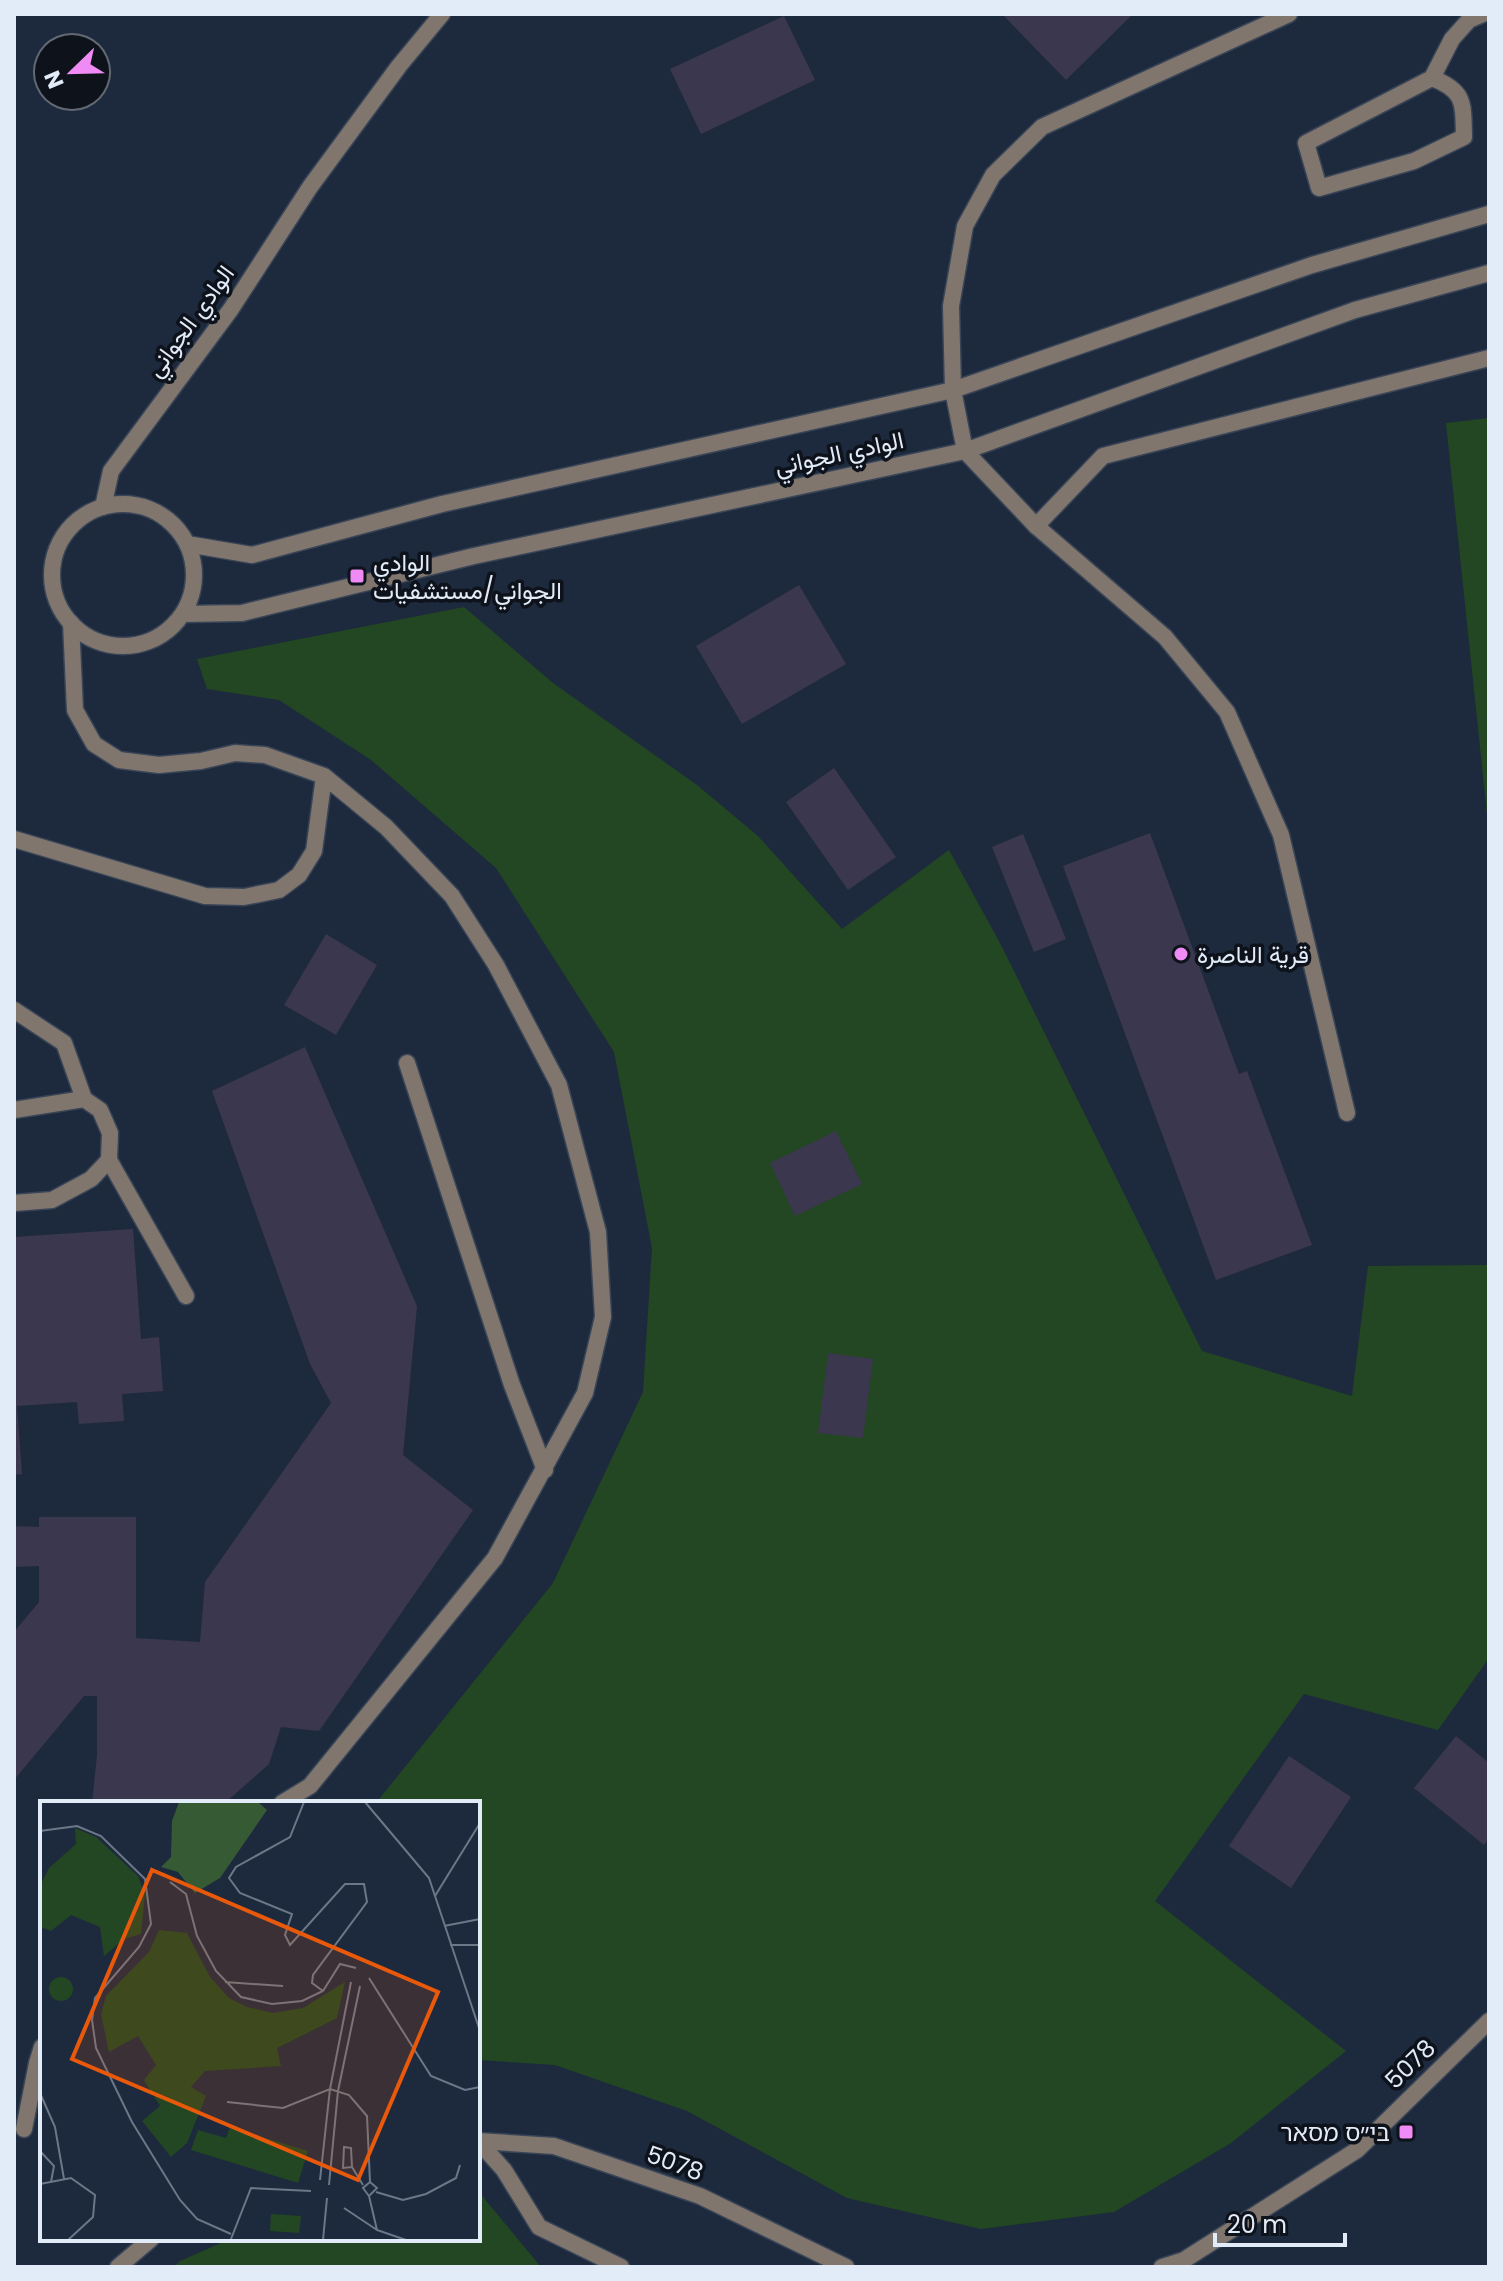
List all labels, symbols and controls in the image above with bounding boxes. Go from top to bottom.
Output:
north arrow [32,32,112,112]
text: N [37,66,72,93]
street label: الوادي الجواني [138,258,244,385]
street label: الوادي الجواني [771,423,907,486]
place label: الوادي الجواني/مستشفيات [373,546,562,610]
marker: الوادي الجواني/مستشفيات [348,567,366,585]
place label: قرية الناصرة [1197,938,1309,971]
marker: قرية الناصرة [1172,945,1190,963]
inset map [40,1801,480,2241]
street label: 5078 [1378,2032,1442,2096]
place label: בי״ס מסאר [1280,2116,1390,2149]
marker: בי״ס מסאר [1397,2123,1415,2141]
street label: 5078 [642,2138,708,2188]
scale bar [1215,2197,1345,2247]
text: 20 m [1227,2208,1287,2241]

